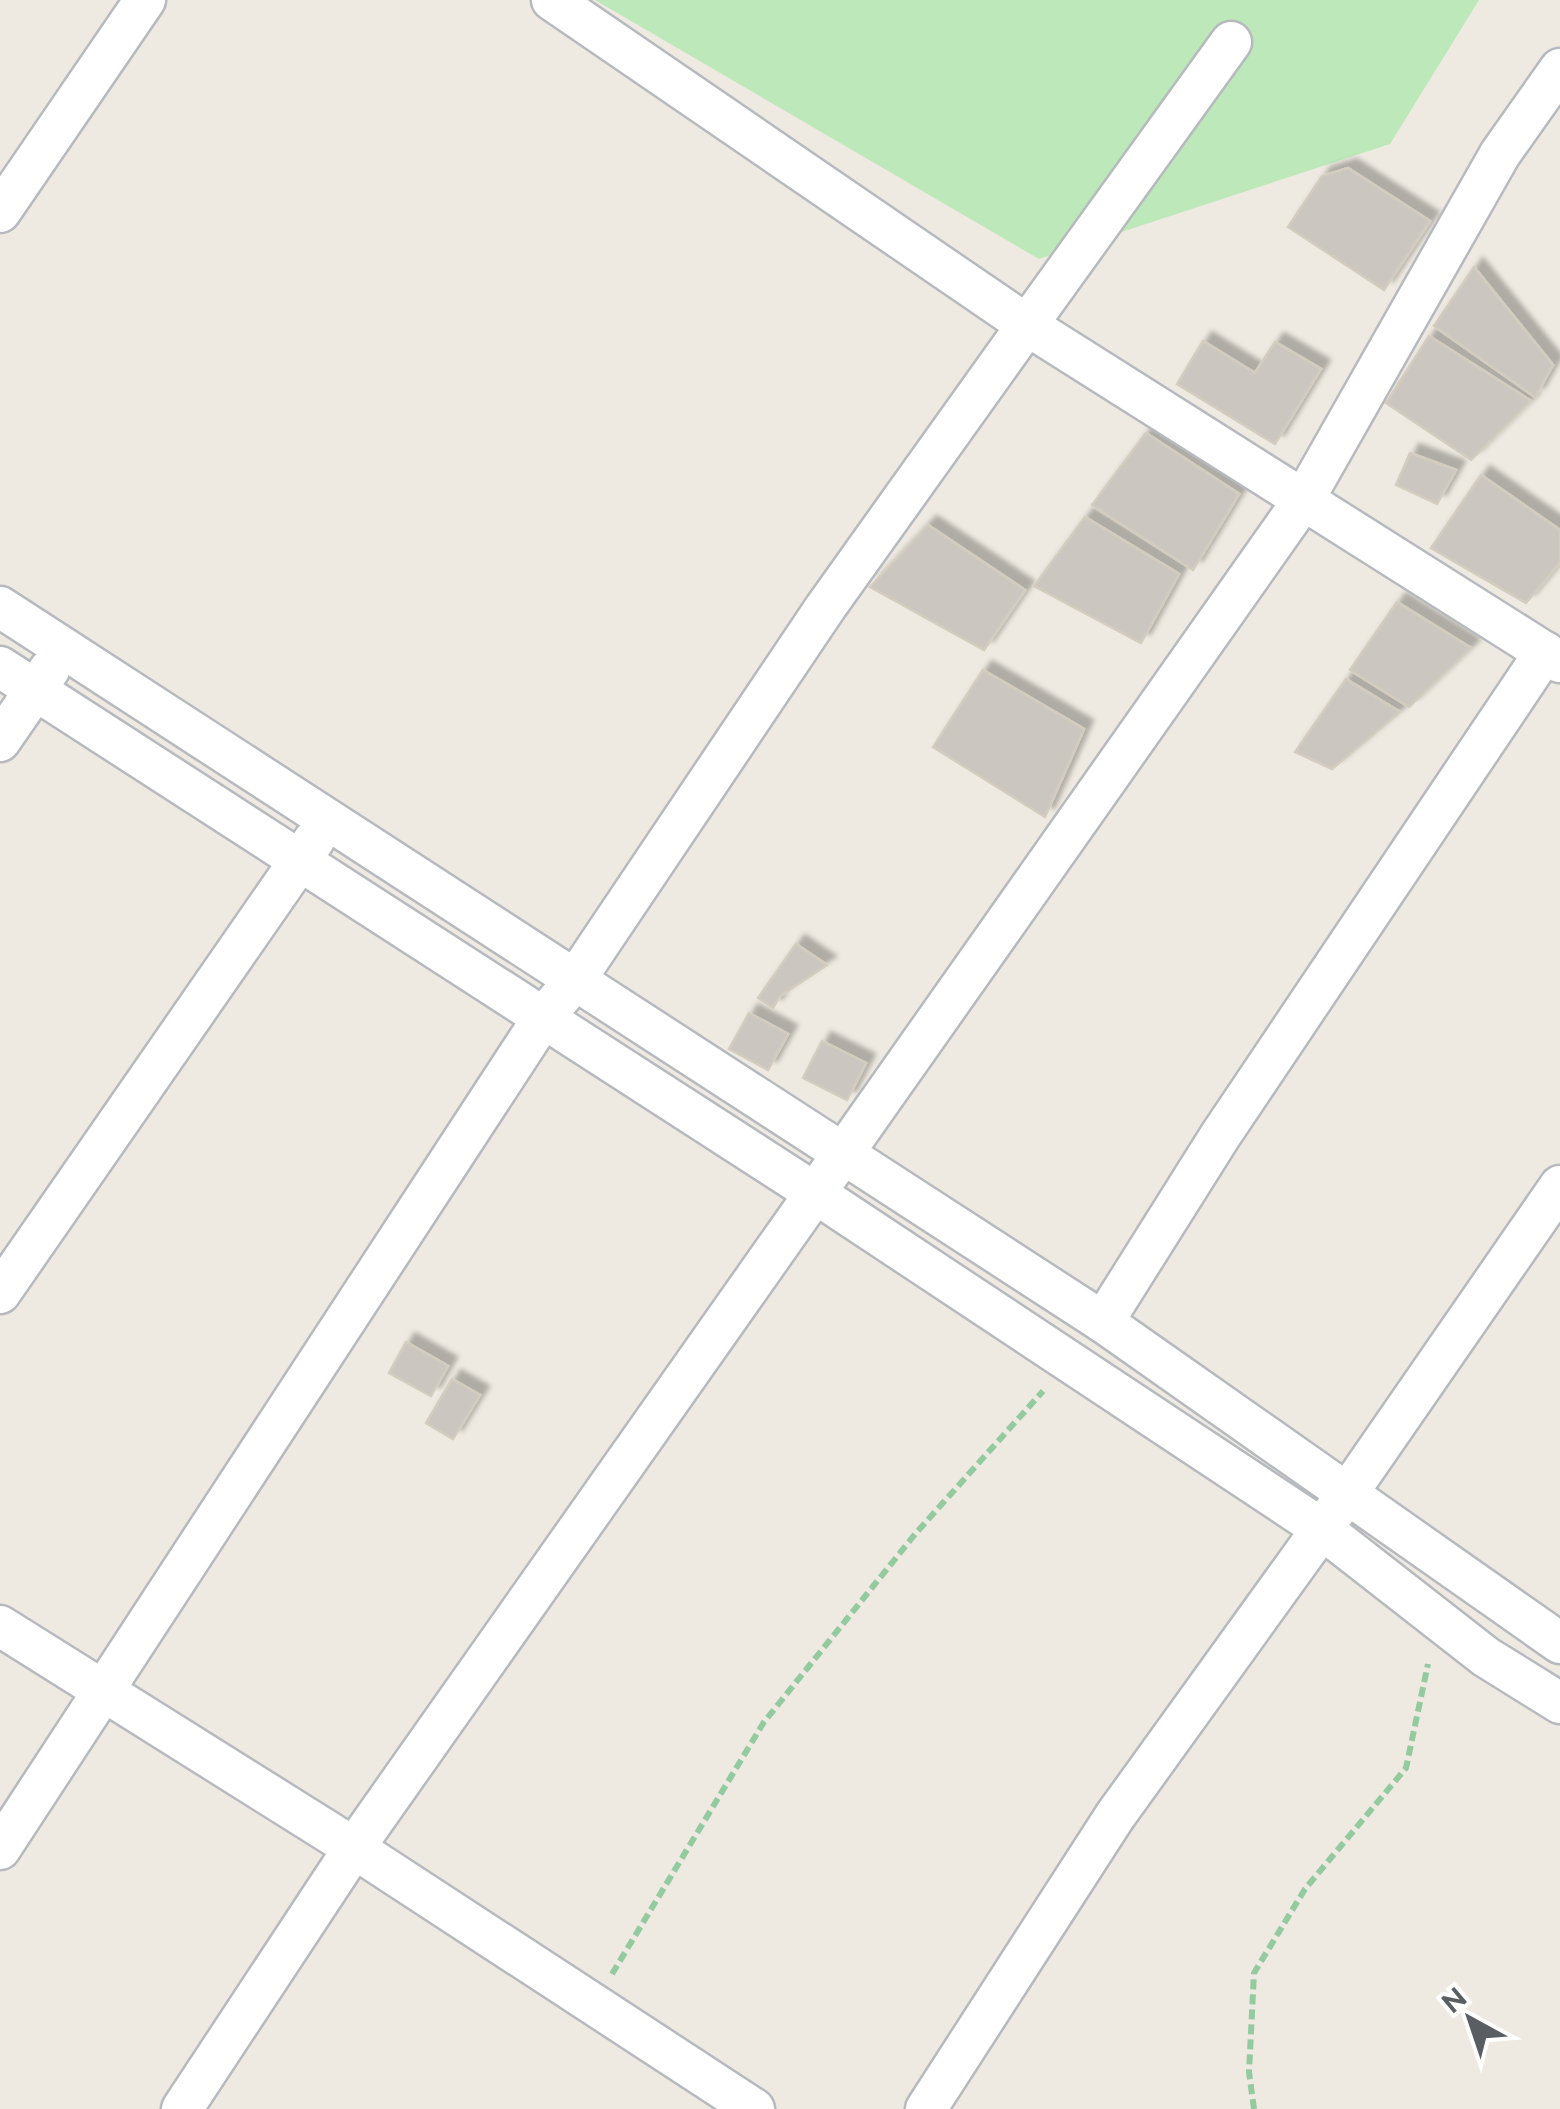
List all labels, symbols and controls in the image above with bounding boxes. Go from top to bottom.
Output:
north arrow [1420,1969,1520,2069]
text: N [1435,1981,1473,2020]

